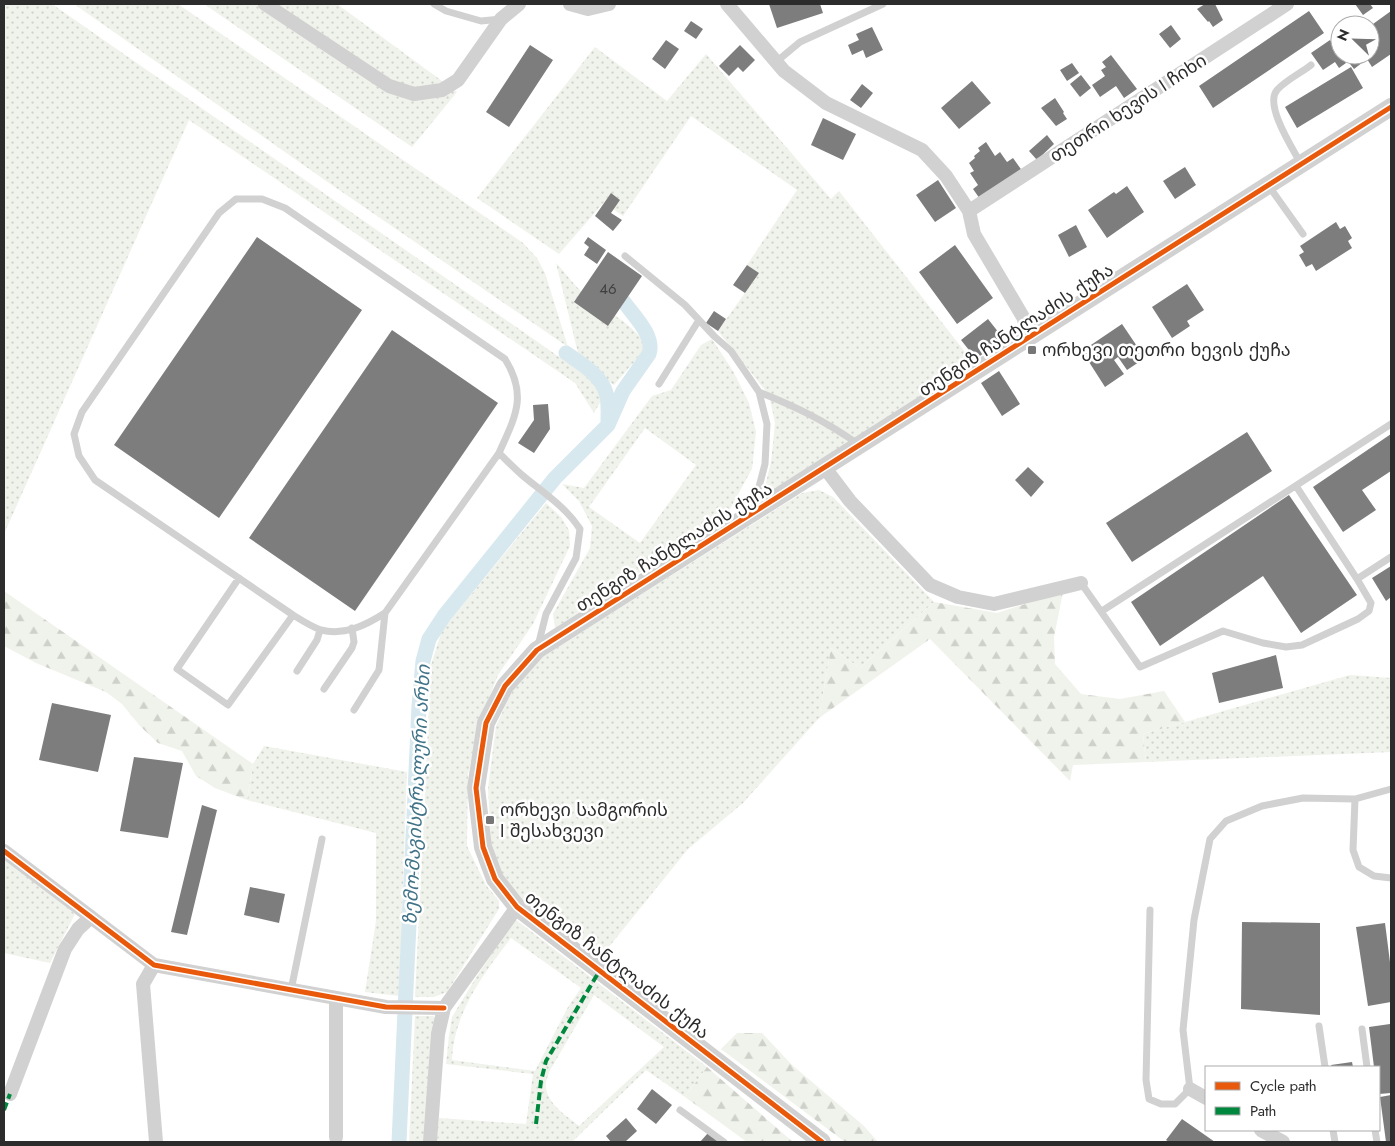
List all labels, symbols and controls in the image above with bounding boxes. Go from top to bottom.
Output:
north arrow [1330,15,1380,65]
text: N [1332,26,1354,44]
street label: თეთრი ხევის I ჩიხი [1044,47,1212,169]
street label: თენგიზ ჩანტლაძის ქუჩა [913,257,1119,403]
house number: 46 [599,278,617,300]
place label: ორხევი თეთრი ხევის ქუჩა [1042,337,1291,363]
marker: ორხევი თეთრი ხევის ქუჩა [1026,344,1038,356]
street label: თენგიზ ჩანტლაძის ქუჩა [570,476,778,618]
water label: ზემო-მაგისტრალური არხი [396,663,437,926]
place label: ორხევი სამგორის I შესახვევი [500,797,668,844]
marker: ორხევი სამგორის I შესახვევი [484,814,496,826]
street label: თენგიზ ჩანტლაძის ქუჩა [519,885,715,1045]
legend [1205,1066,1380,1131]
text: Cycle path [1250,1075,1317,1097]
text: Path [1250,1100,1276,1122]

